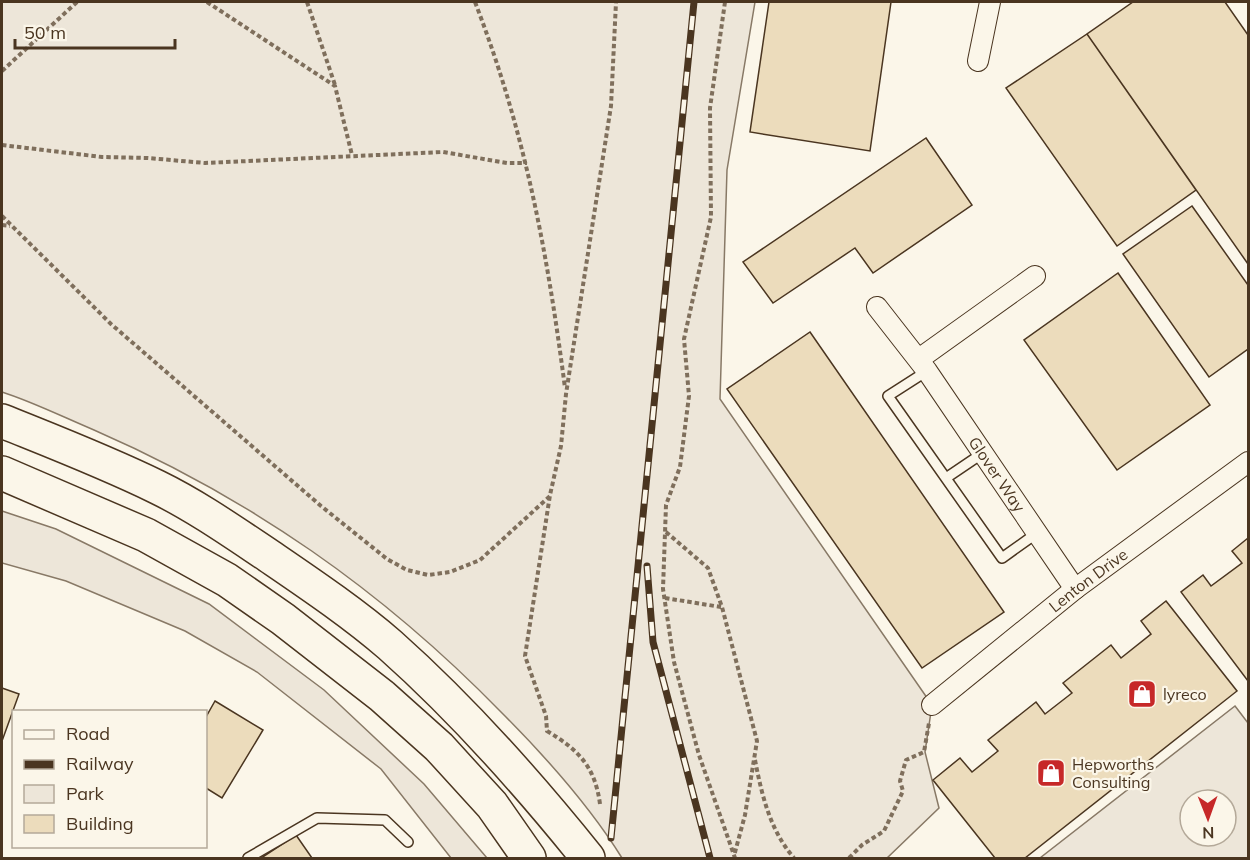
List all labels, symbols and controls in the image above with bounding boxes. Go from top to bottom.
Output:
scale bar [15,12,176,50]
text: 50 m [24,21,66,44]
street label: Glover Way [965,433,1030,516]
street label: Lenton Drive [1045,544,1131,616]
shop icon: lyreco [1126,678,1158,710]
place label: lyreco [1163,684,1207,704]
legend [12,710,207,848]
text: Road [66,722,110,745]
text: Railway [66,752,134,775]
place label: Hepworths Consulting [1072,754,1155,792]
shop icon: Hepworths Consulting [1035,757,1067,789]
text: Park [66,782,105,805]
north arrow [1178,788,1238,848]
text: Building [66,812,134,835]
text: N [1202,823,1214,843]

